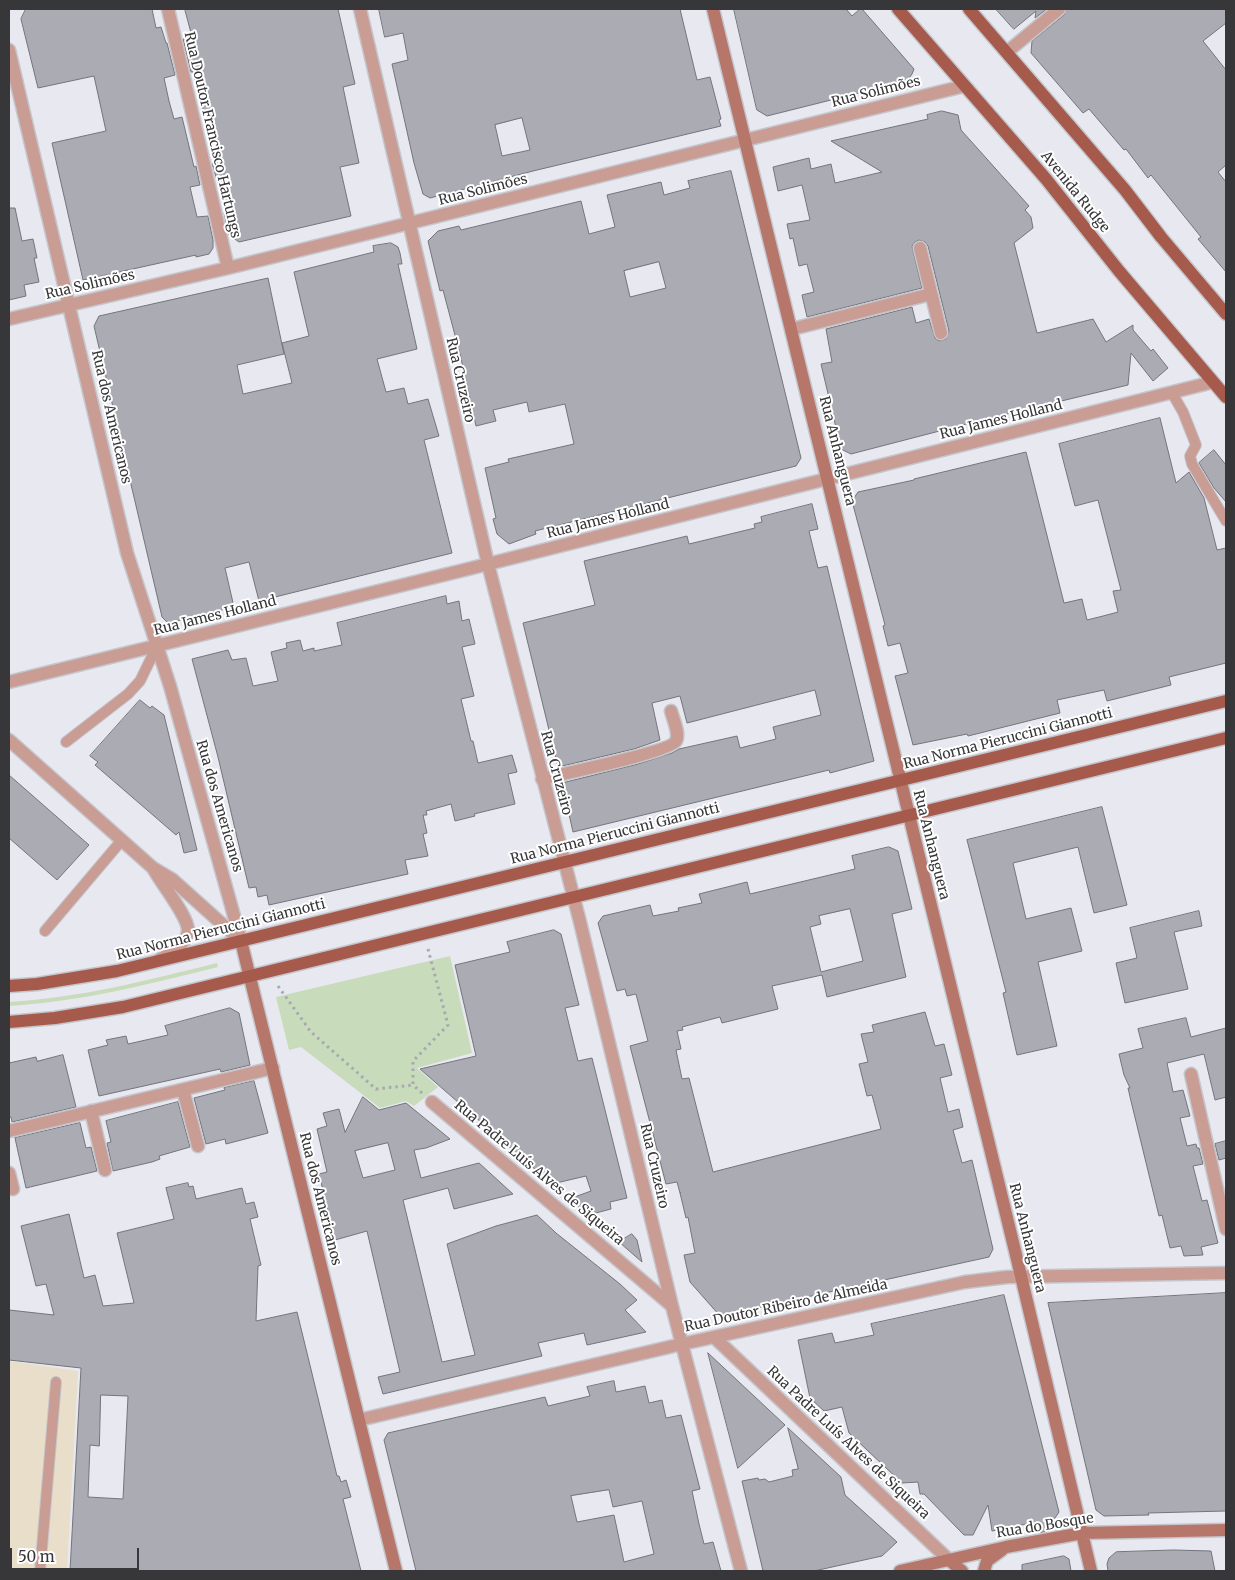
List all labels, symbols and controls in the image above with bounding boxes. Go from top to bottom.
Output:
street label: Rua Doutor Francisco Hartungs [180,30,244,240]
street label: Rua Solimões [830,73,922,111]
street label: Avenida Rudge [1037,148,1113,236]
street label: Rua Solimões [437,171,529,209]
street label: Rua Solimões [44,267,136,303]
street label: Rua Cruzeiro [442,336,478,424]
street label: Rua dos Americanos [87,349,135,485]
street label: Rua Anhanguera [815,394,859,508]
street label: Rua James Holland [938,397,1064,443]
street label: Rua James Holland [545,496,671,542]
street label: Rua James Holland [152,593,278,639]
street label: Rua Norma Pieruccini Giannotti [902,705,1114,773]
street label: Rua Cruzeiro [537,729,575,817]
street label: Rua dos Americanos [192,738,246,874]
street label: Rua Anhanguera [909,788,953,902]
street label: Rua Norma Pieruccini Giannotti [509,800,721,868]
street label: Rua Norma Pieruccini Giannotti [115,896,327,964]
street label: Rua Padre Luís Alves de Siqueira [451,1097,627,1249]
street label: Rua Cruzeiro [636,1122,672,1210]
street label: Rua dos Americanos [295,1131,345,1267]
street label: Rua Anhanguera [1005,1181,1049,1295]
street label: Rua Doutor Ribeiro de Almeida [683,1276,889,1336]
street label: Rua Padre Luís Alves de Siqueira [763,1363,933,1523]
street label: Rua do Bosque [995,1510,1095,1542]
scale bar [12,1538,141,1570]
text: 50 m [18,1547,55,1566]

